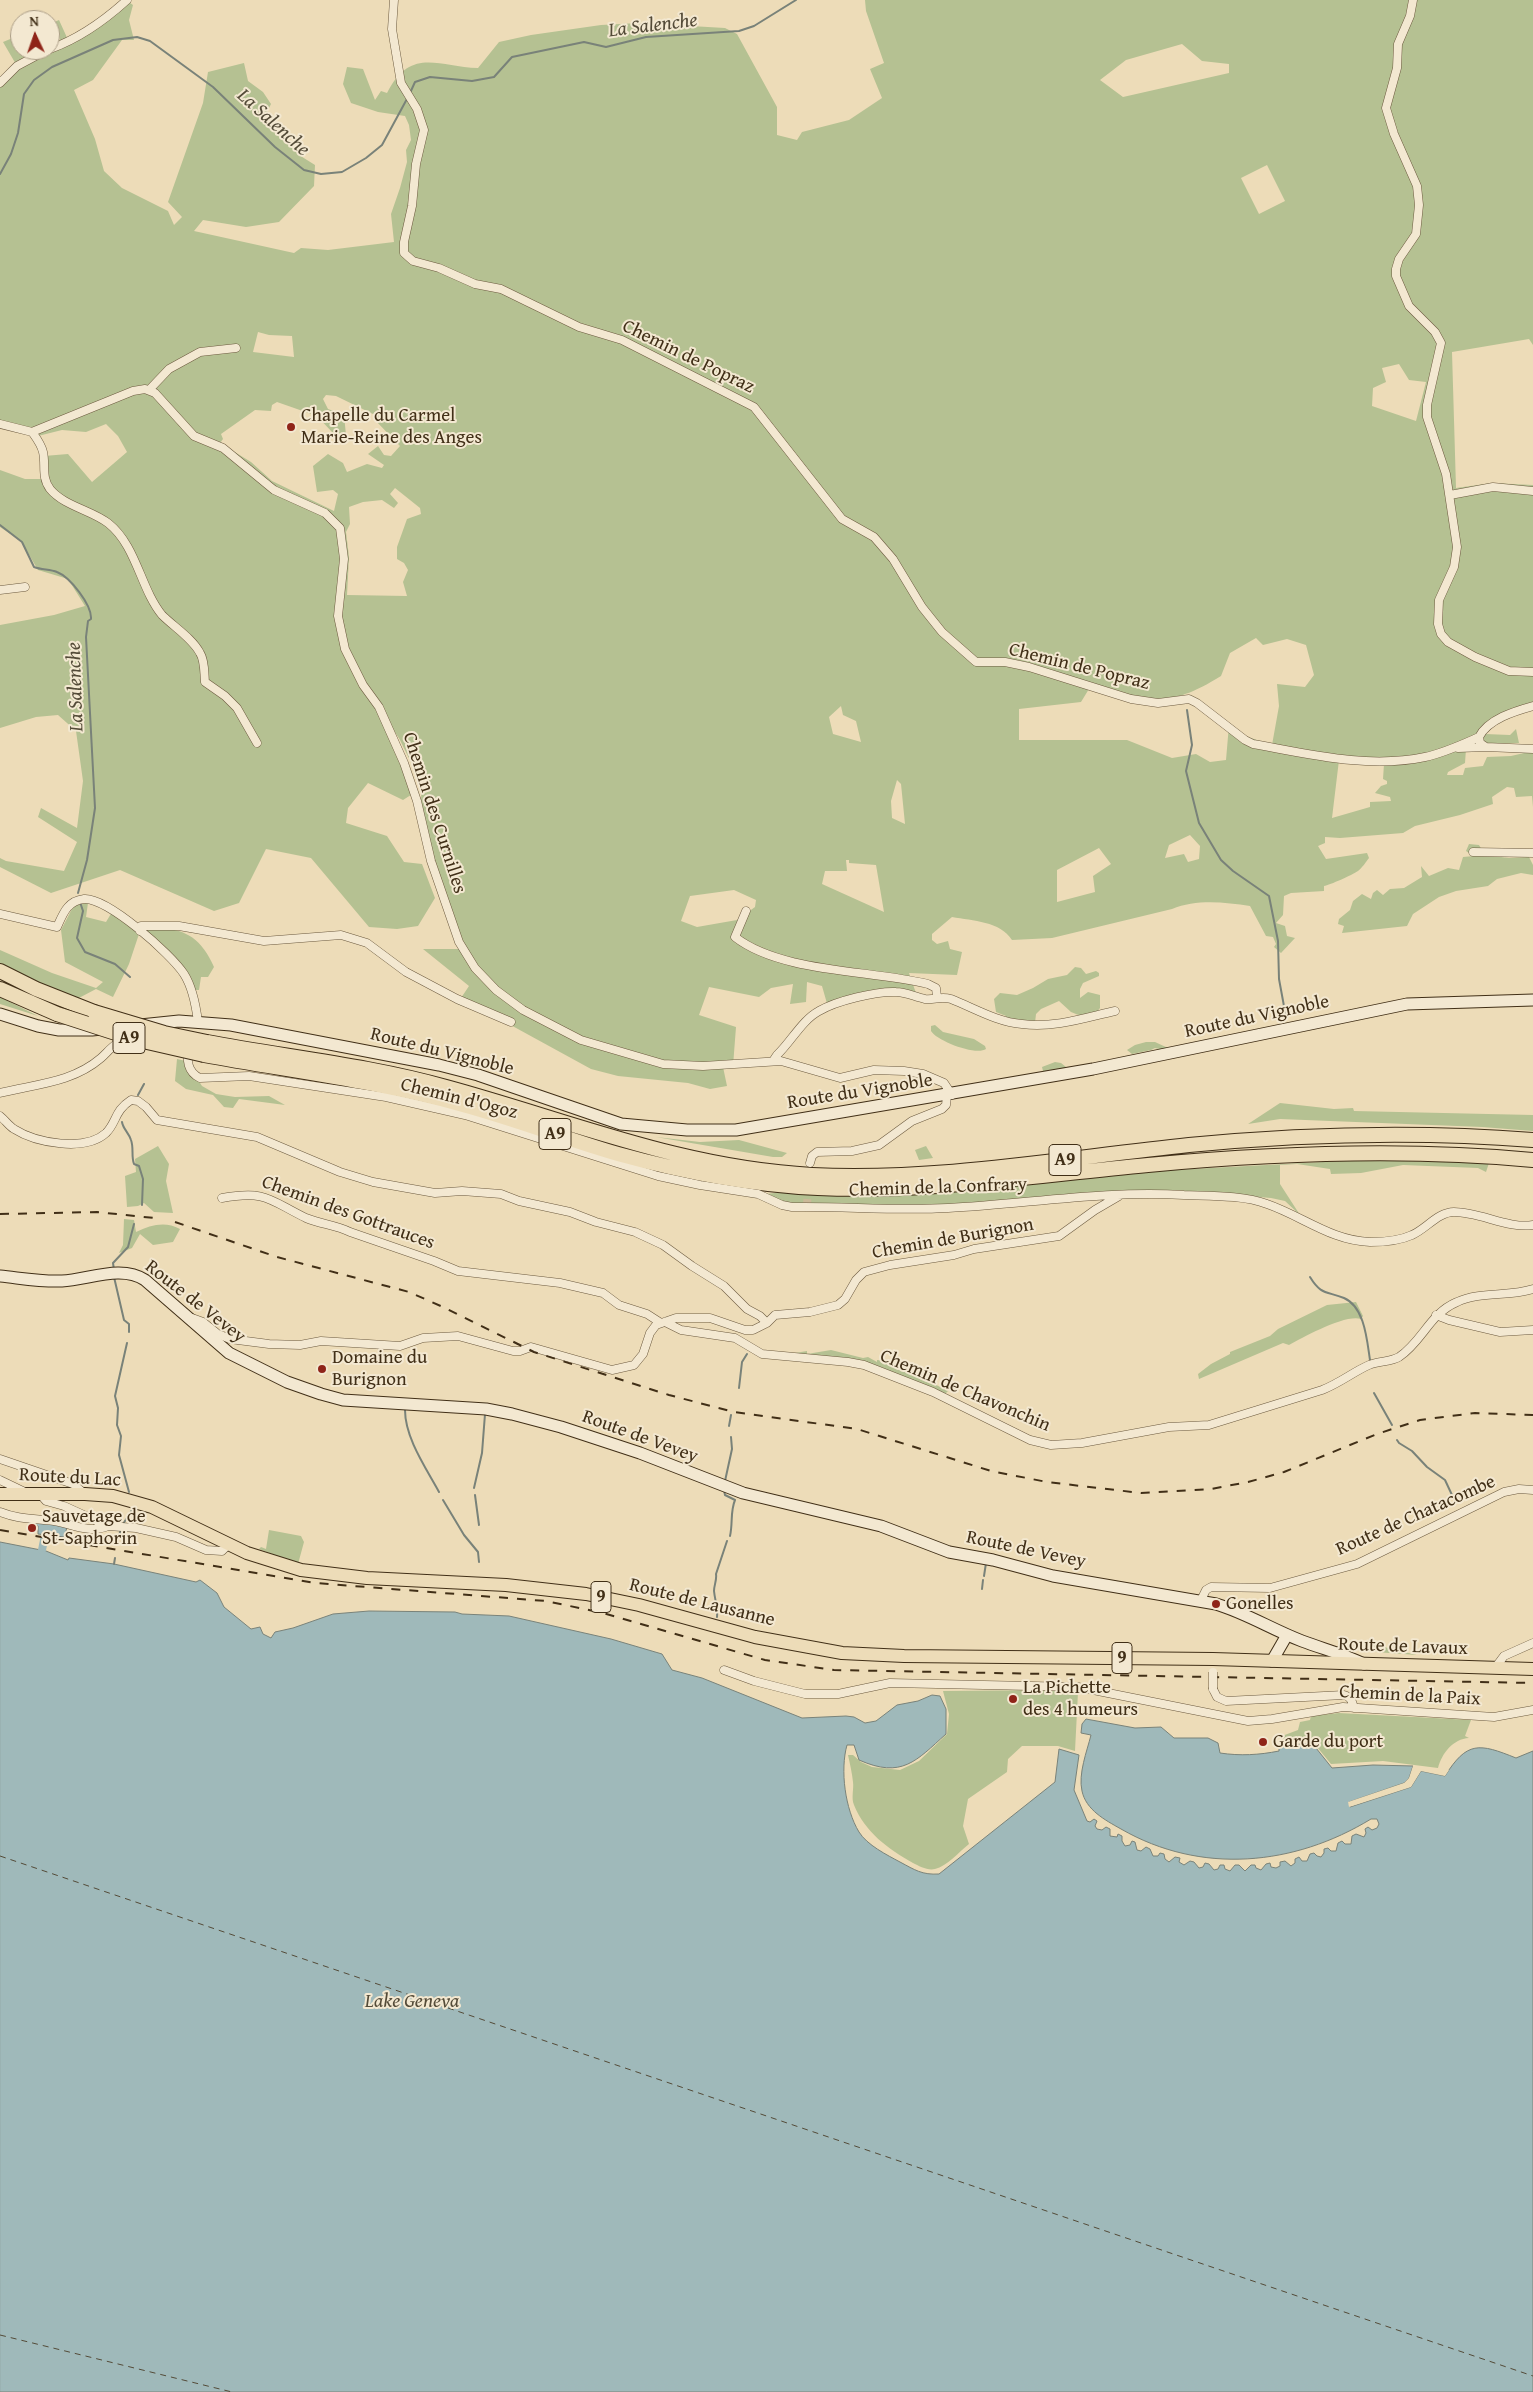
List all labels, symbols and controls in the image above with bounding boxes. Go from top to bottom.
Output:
water label: La Salenche [607,9,699,43]
north arrow [10,10,60,60]
text: N [29,11,39,31]
water label: La Salenche [232,84,314,162]
street label: Chemin de Popraz [618,315,758,399]
place label: Chapelle du Carmel Marie-Reine des Anges [301,405,482,449]
marker: Chapelle du Carmel Marie-Reine des Anges [285,421,297,433]
street label: Chemin de Popraz [1006,639,1152,695]
water label: La Salenche [62,642,90,732]
street label: Chemin des Curnilles [397,730,471,896]
street label: Route du Vignoble [1183,991,1331,1043]
road number: A9 [113,1022,145,1054]
street label: Route du Vignoble [368,1023,516,1081]
street label: Route du Vignoble [786,1069,934,1115]
street label: Chemin d'Ogoz [398,1073,520,1125]
road number: A9 [539,1118,571,1150]
road number: A9 [1049,1144,1081,1176]
street label: Chemin des Gottrauces [258,1171,438,1255]
street label: Chemin de la Confrary [849,1173,1027,1203]
street label: Chemin de Burignon [870,1214,1036,1264]
street label: Route de Vevey [140,1256,250,1348]
street label: Chemin de Chavonchin [876,1345,1054,1437]
place label: Domaine du Burignon [332,1347,427,1391]
marker: Domaine du Burignon [316,1363,328,1375]
street label: Route de Vevey [579,1405,701,1469]
street label: Route du Lac [18,1464,122,1492]
street label: Route de Chatacombe [1333,1471,1499,1561]
place label: Sauvetage de St-Saphorin [42,1506,146,1550]
marker: Sauvetage de St-Saphorin [26,1522,38,1534]
street label: Route de Vevey [964,1526,1088,1574]
street label: Route de Lausanne [627,1574,777,1632]
road number: 9 [591,1581,611,1612]
place label: Gonelles [1226,1593,1294,1615]
marker: Gonelles [1210,1598,1222,1610]
street label: Route de Lavaux [1338,1633,1468,1661]
road number: 9 [1112,1642,1132,1674]
place label: La Pichette des 4 humeurs [1023,1677,1138,1721]
street label: Chemin de la Paix [1339,1681,1481,1711]
marker: La Pichette des 4 humeurs [1007,1693,1019,1705]
place label: Garde du port [1273,1731,1383,1753]
marker: Garde du port [1257,1736,1269,1748]
water label: Lake Geneva [365,1990,459,2014]

